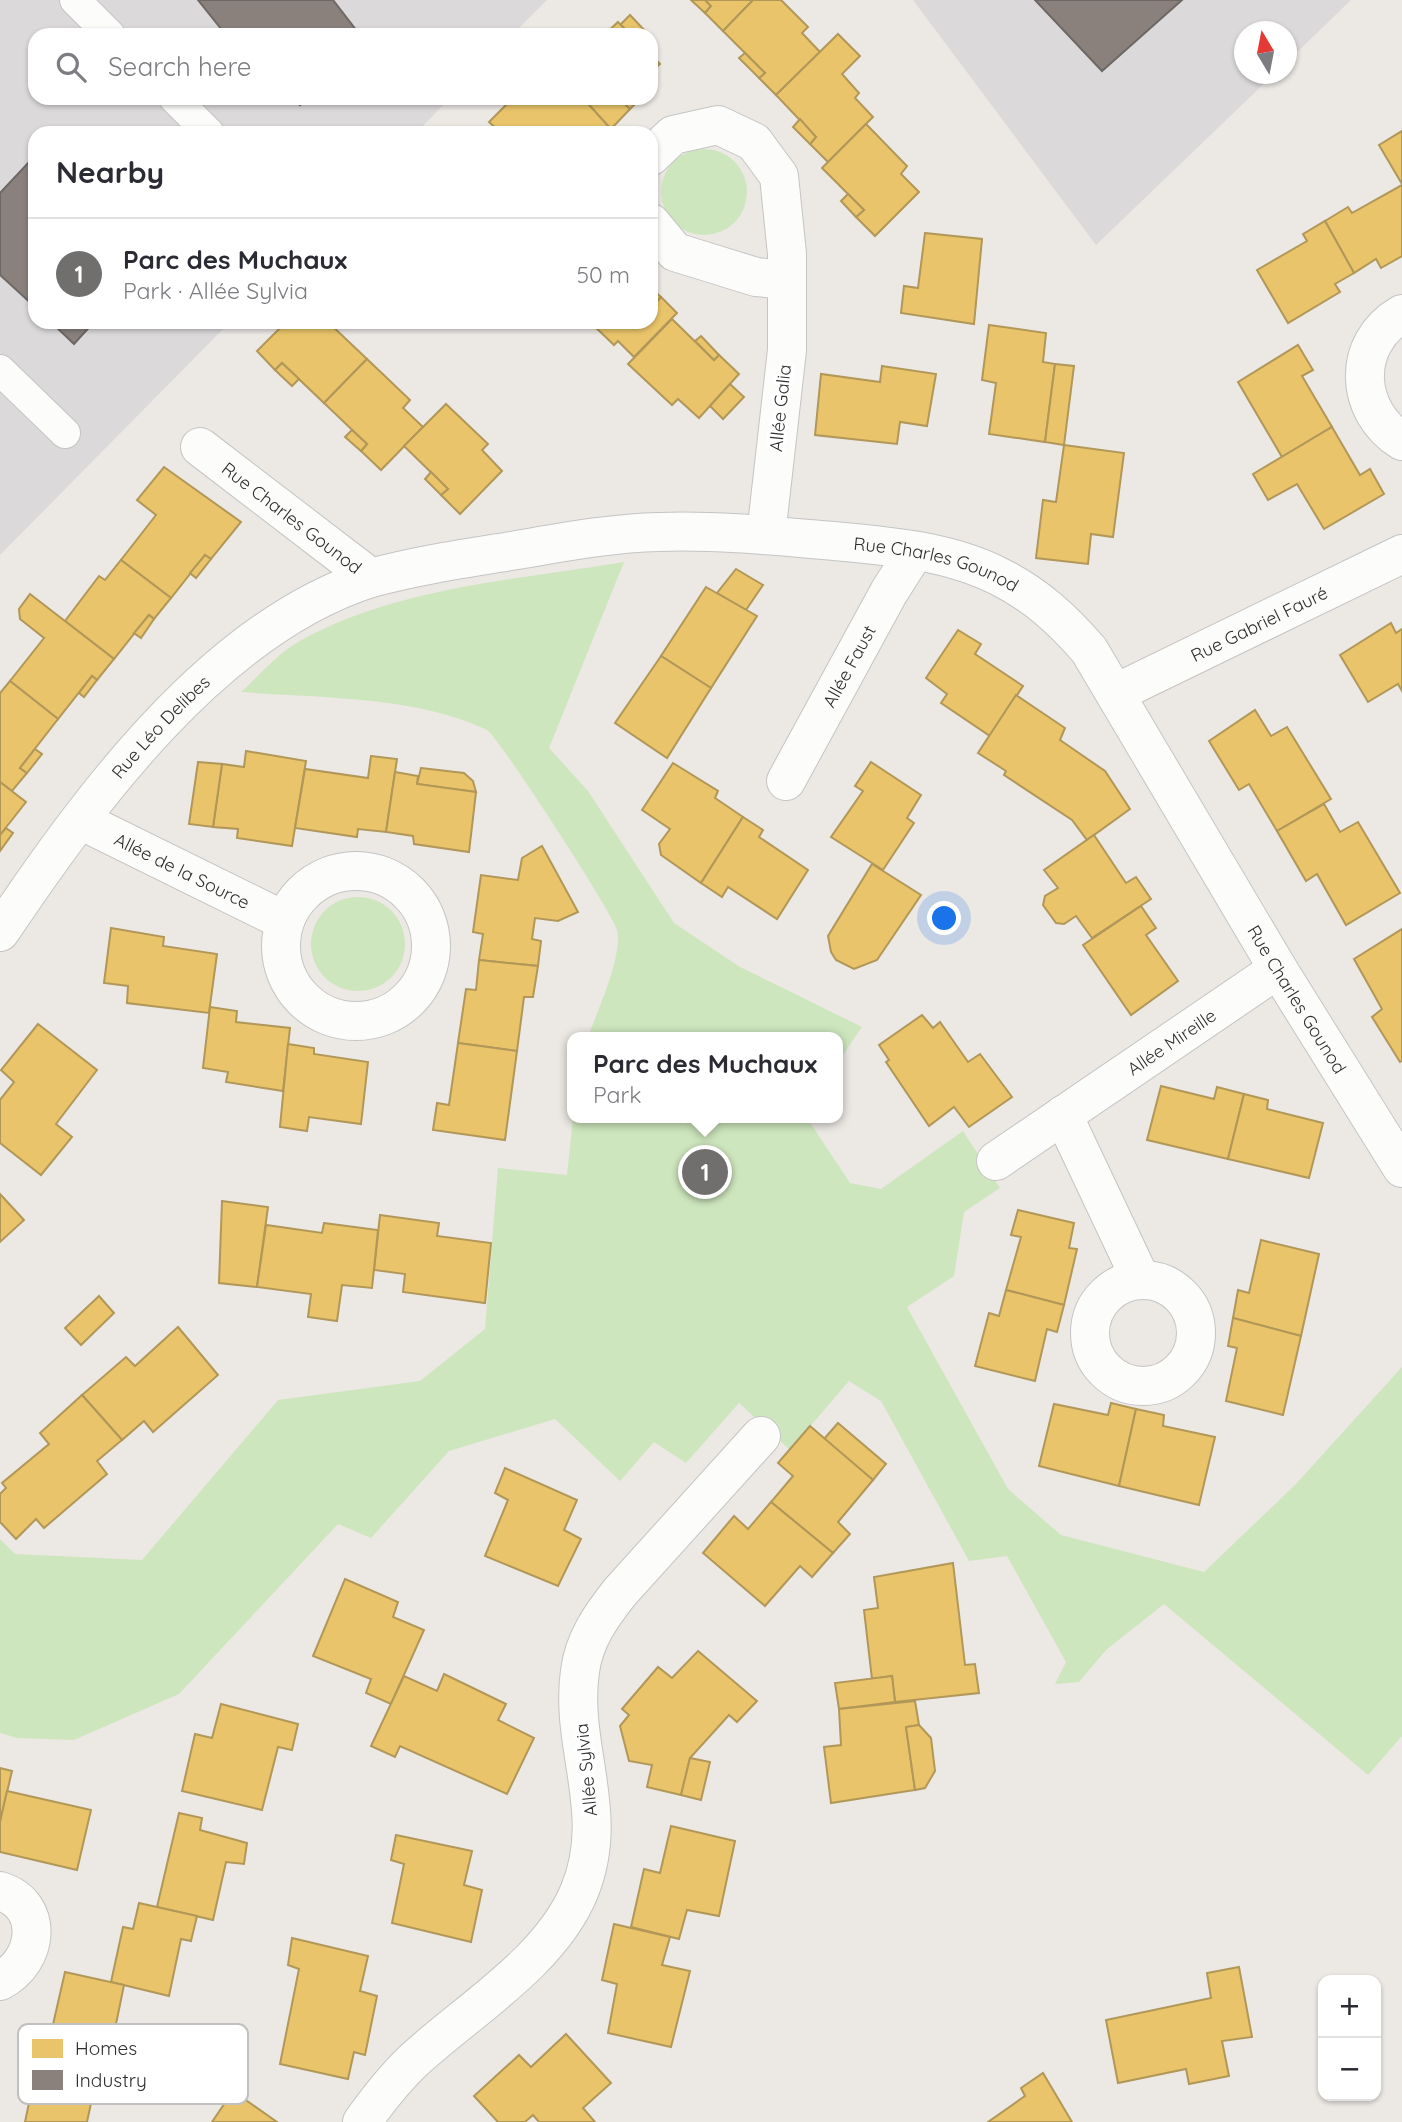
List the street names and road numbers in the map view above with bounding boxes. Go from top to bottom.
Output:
street label: Allée Galia [764,363,796,453]
street label: Rue Charles Gounod [217,457,367,579]
street label: Rue Charles Gounod [853,531,1023,596]
street label: Rue Gabriel Fauré [1187,581,1331,666]
street label: Allée Faust [817,621,880,711]
street label: Rue Léo Delibes [106,670,214,783]
street label: Allée de la Source [111,827,254,913]
street label: Rue Charles Gounod [1243,920,1352,1078]
street label: Allée Mireille [1122,1003,1220,1080]
street label: Allée Sylvia [570,1722,602,1818]

